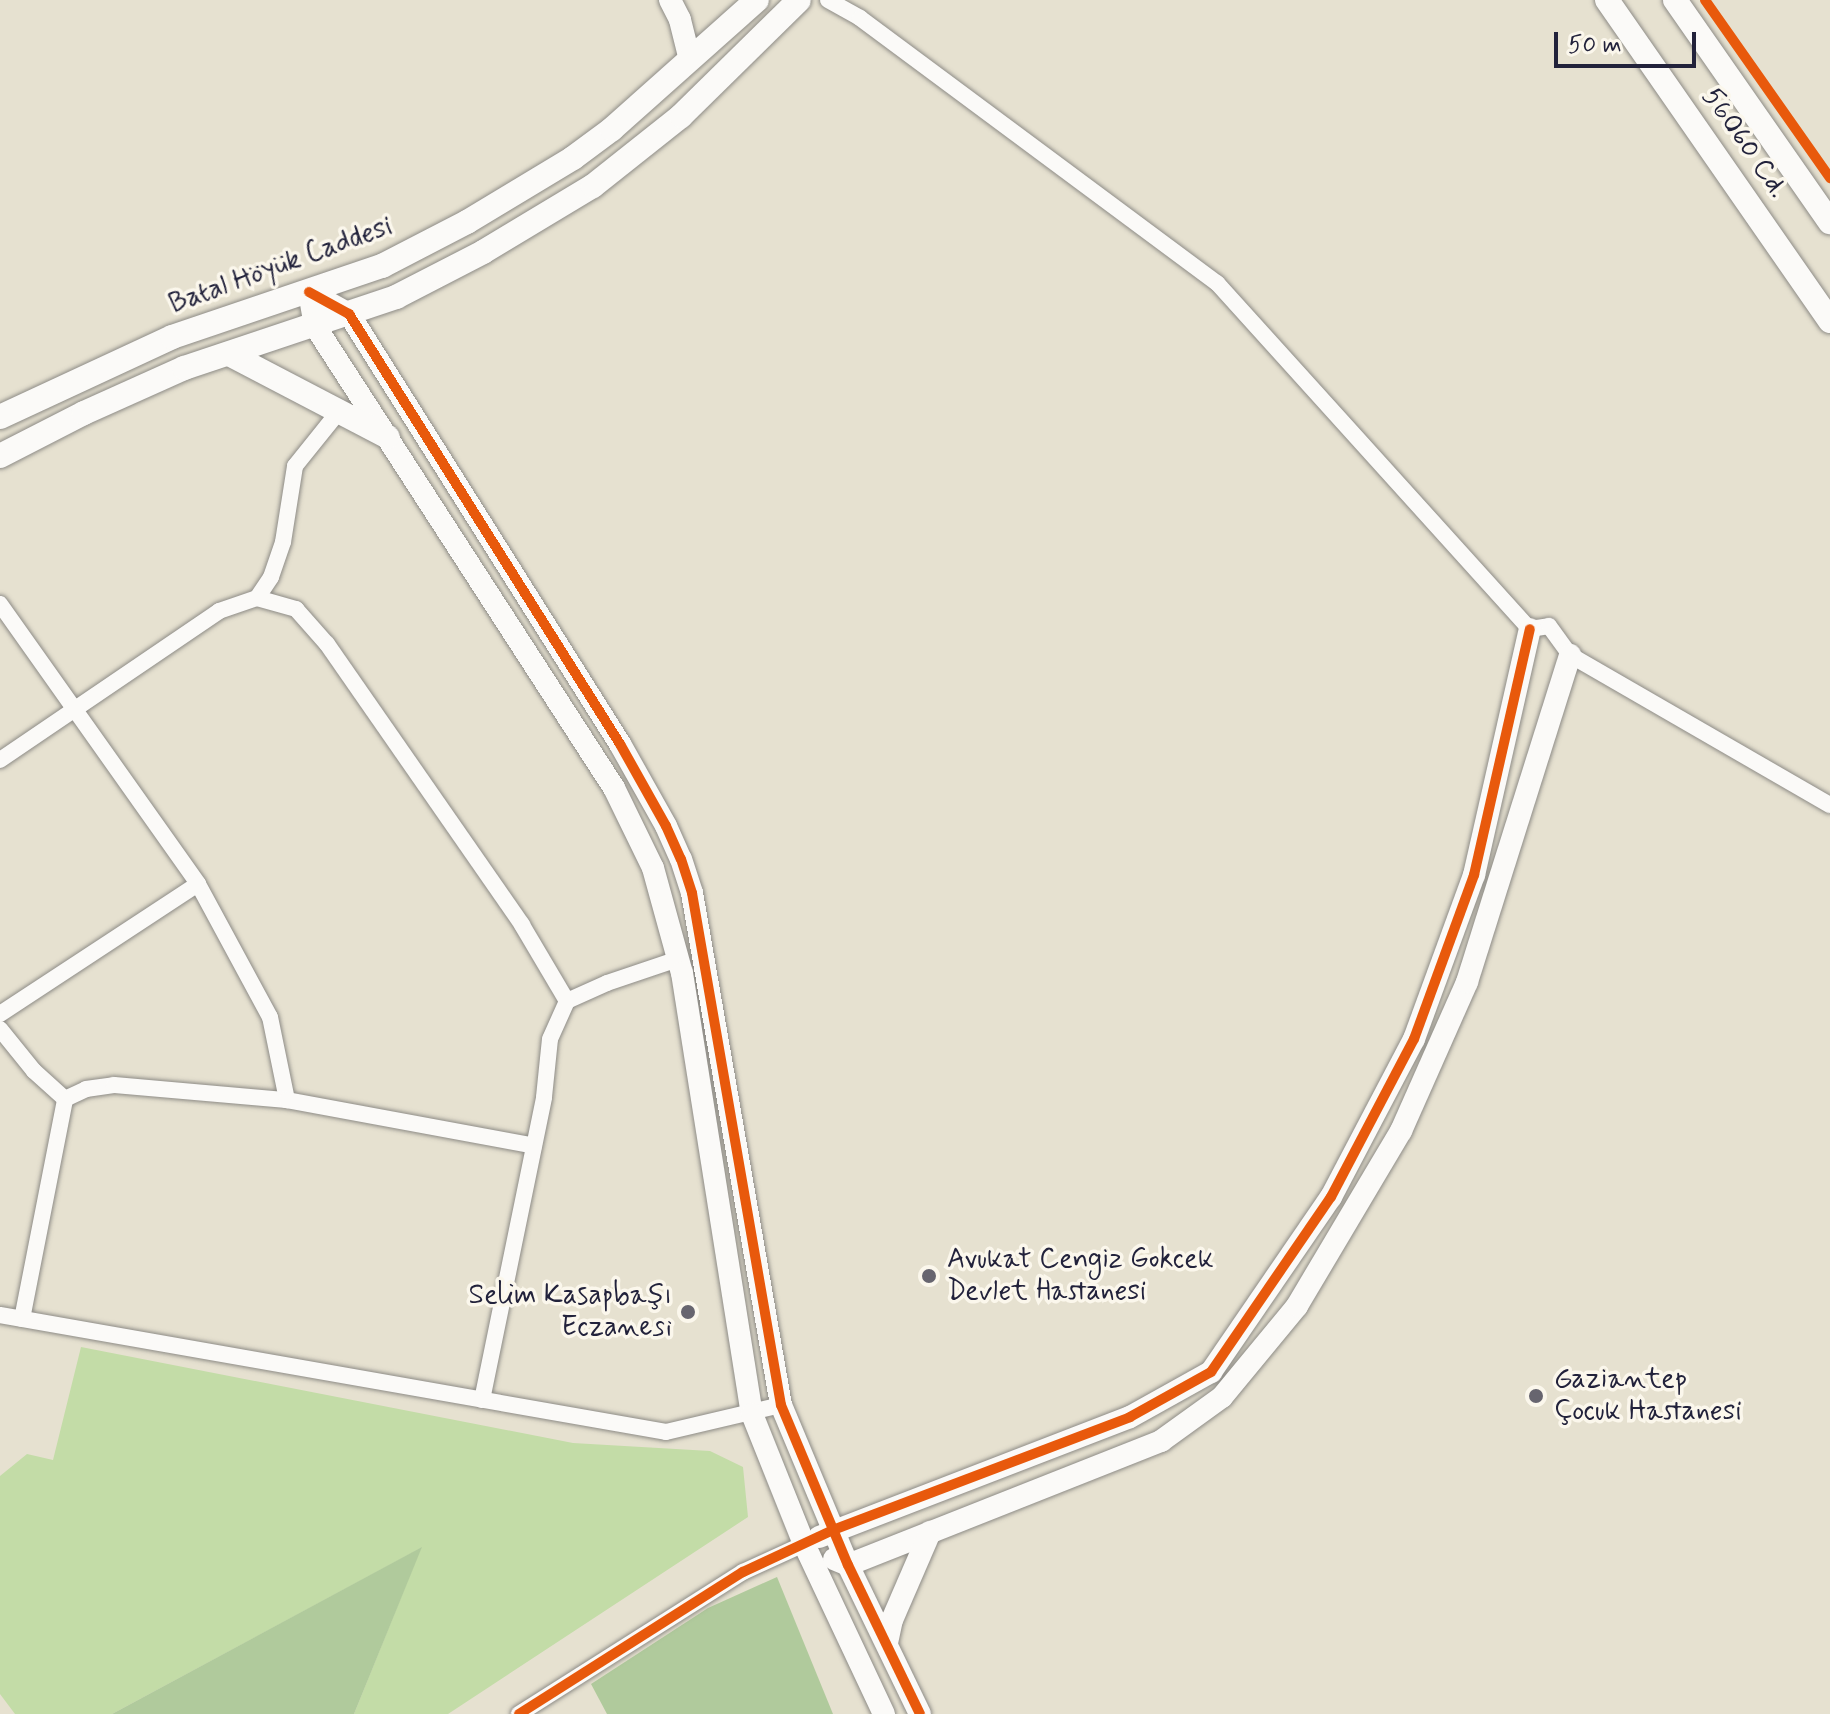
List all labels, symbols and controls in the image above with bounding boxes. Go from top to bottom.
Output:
scale bar [1558,16,1700,66]
text: 50 m [1568,30,1622,61]
street label: 56060 Cd. [1694,81,1794,205]
street label: Batal Höyük Caddesi [162,209,400,323]
place label: Avukat Cengiz Gokcek Devlet Hastanesi [947,1243,1214,1309]
marker: Avukat Cengiz Gokcek Devlet Hastanesi [918,1265,940,1287]
place label: Selim Kasapbaşı Eczanesi [469,1279,672,1345]
marker: Selim Kasapbaşı Eczanesi [679,1303,697,1321]
place label: Gaziantep Çocuk Hastanesi [1554,1363,1740,1429]
marker: Gaziantep Çocuk Hastanesi [1525,1385,1547,1407]

